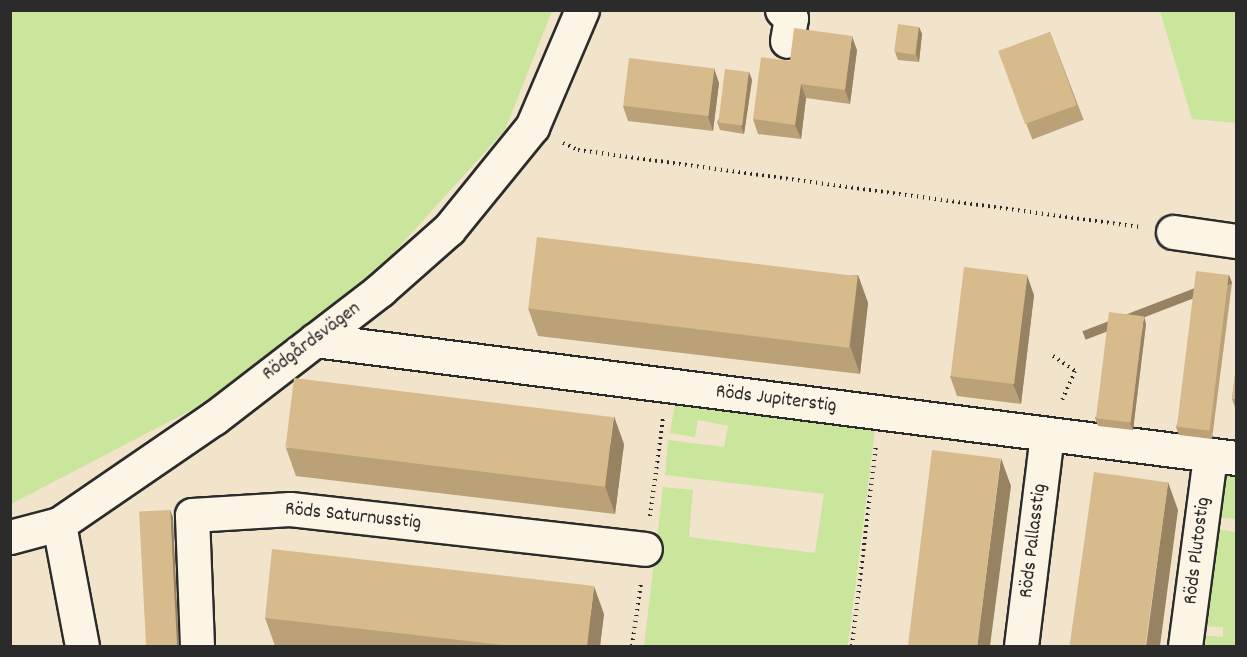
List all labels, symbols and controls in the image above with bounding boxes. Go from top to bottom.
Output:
street label: Rödgårdsvägen [258,297,366,387]
street label: Röds Jupiterstig [714,381,838,419]
street label: Röds Pallasstig [1015,482,1053,600]
street label: Röds Plutostig [1180,496,1216,606]
street label: Röds Saturnusstig [284,498,422,536]

